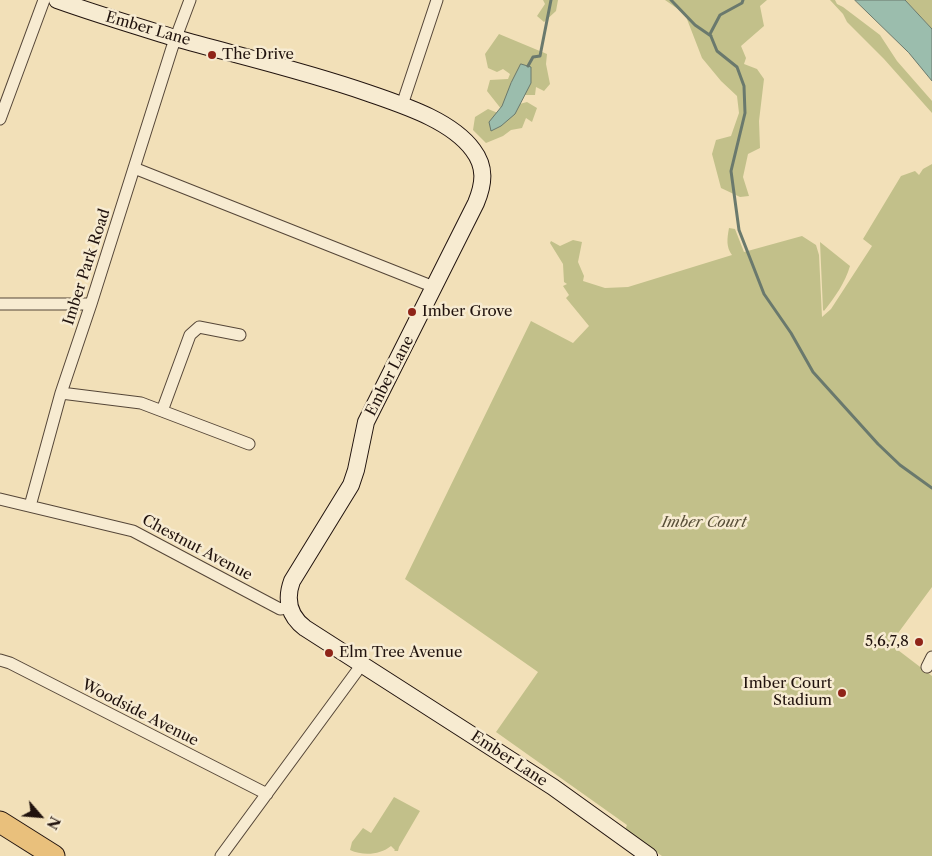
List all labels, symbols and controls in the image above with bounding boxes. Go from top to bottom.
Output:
street label: Ember Lane [103,8,193,50]
place label: The Drive [222,46,294,64]
marker: The Drive [206,49,218,61]
street label: Imber Park Road [60,207,114,327]
place label: Imber Grove [422,303,512,321]
marker: Imber Grove [406,306,418,318]
street label: Ember Lane [362,333,418,419]
street label: Chestnut Avenue [139,511,255,585]
park label: Imber Court [661,514,747,532]
place label: 5,6,7,8 [865,633,909,651]
marker: 5,6,7,8 [913,636,925,648]
place label: Elm Tree Avenue [339,644,462,662]
marker: Elm Tree Avenue [323,647,335,659]
place label: Imber Court Stadium [743,675,832,710]
street label: Woodside Avenue [79,676,201,750]
marker: Imber Court Stadium [836,687,848,699]
street label: Ember Lane [467,728,551,790]
north arrow [15,791,65,841]
text: N [43,813,64,832]

